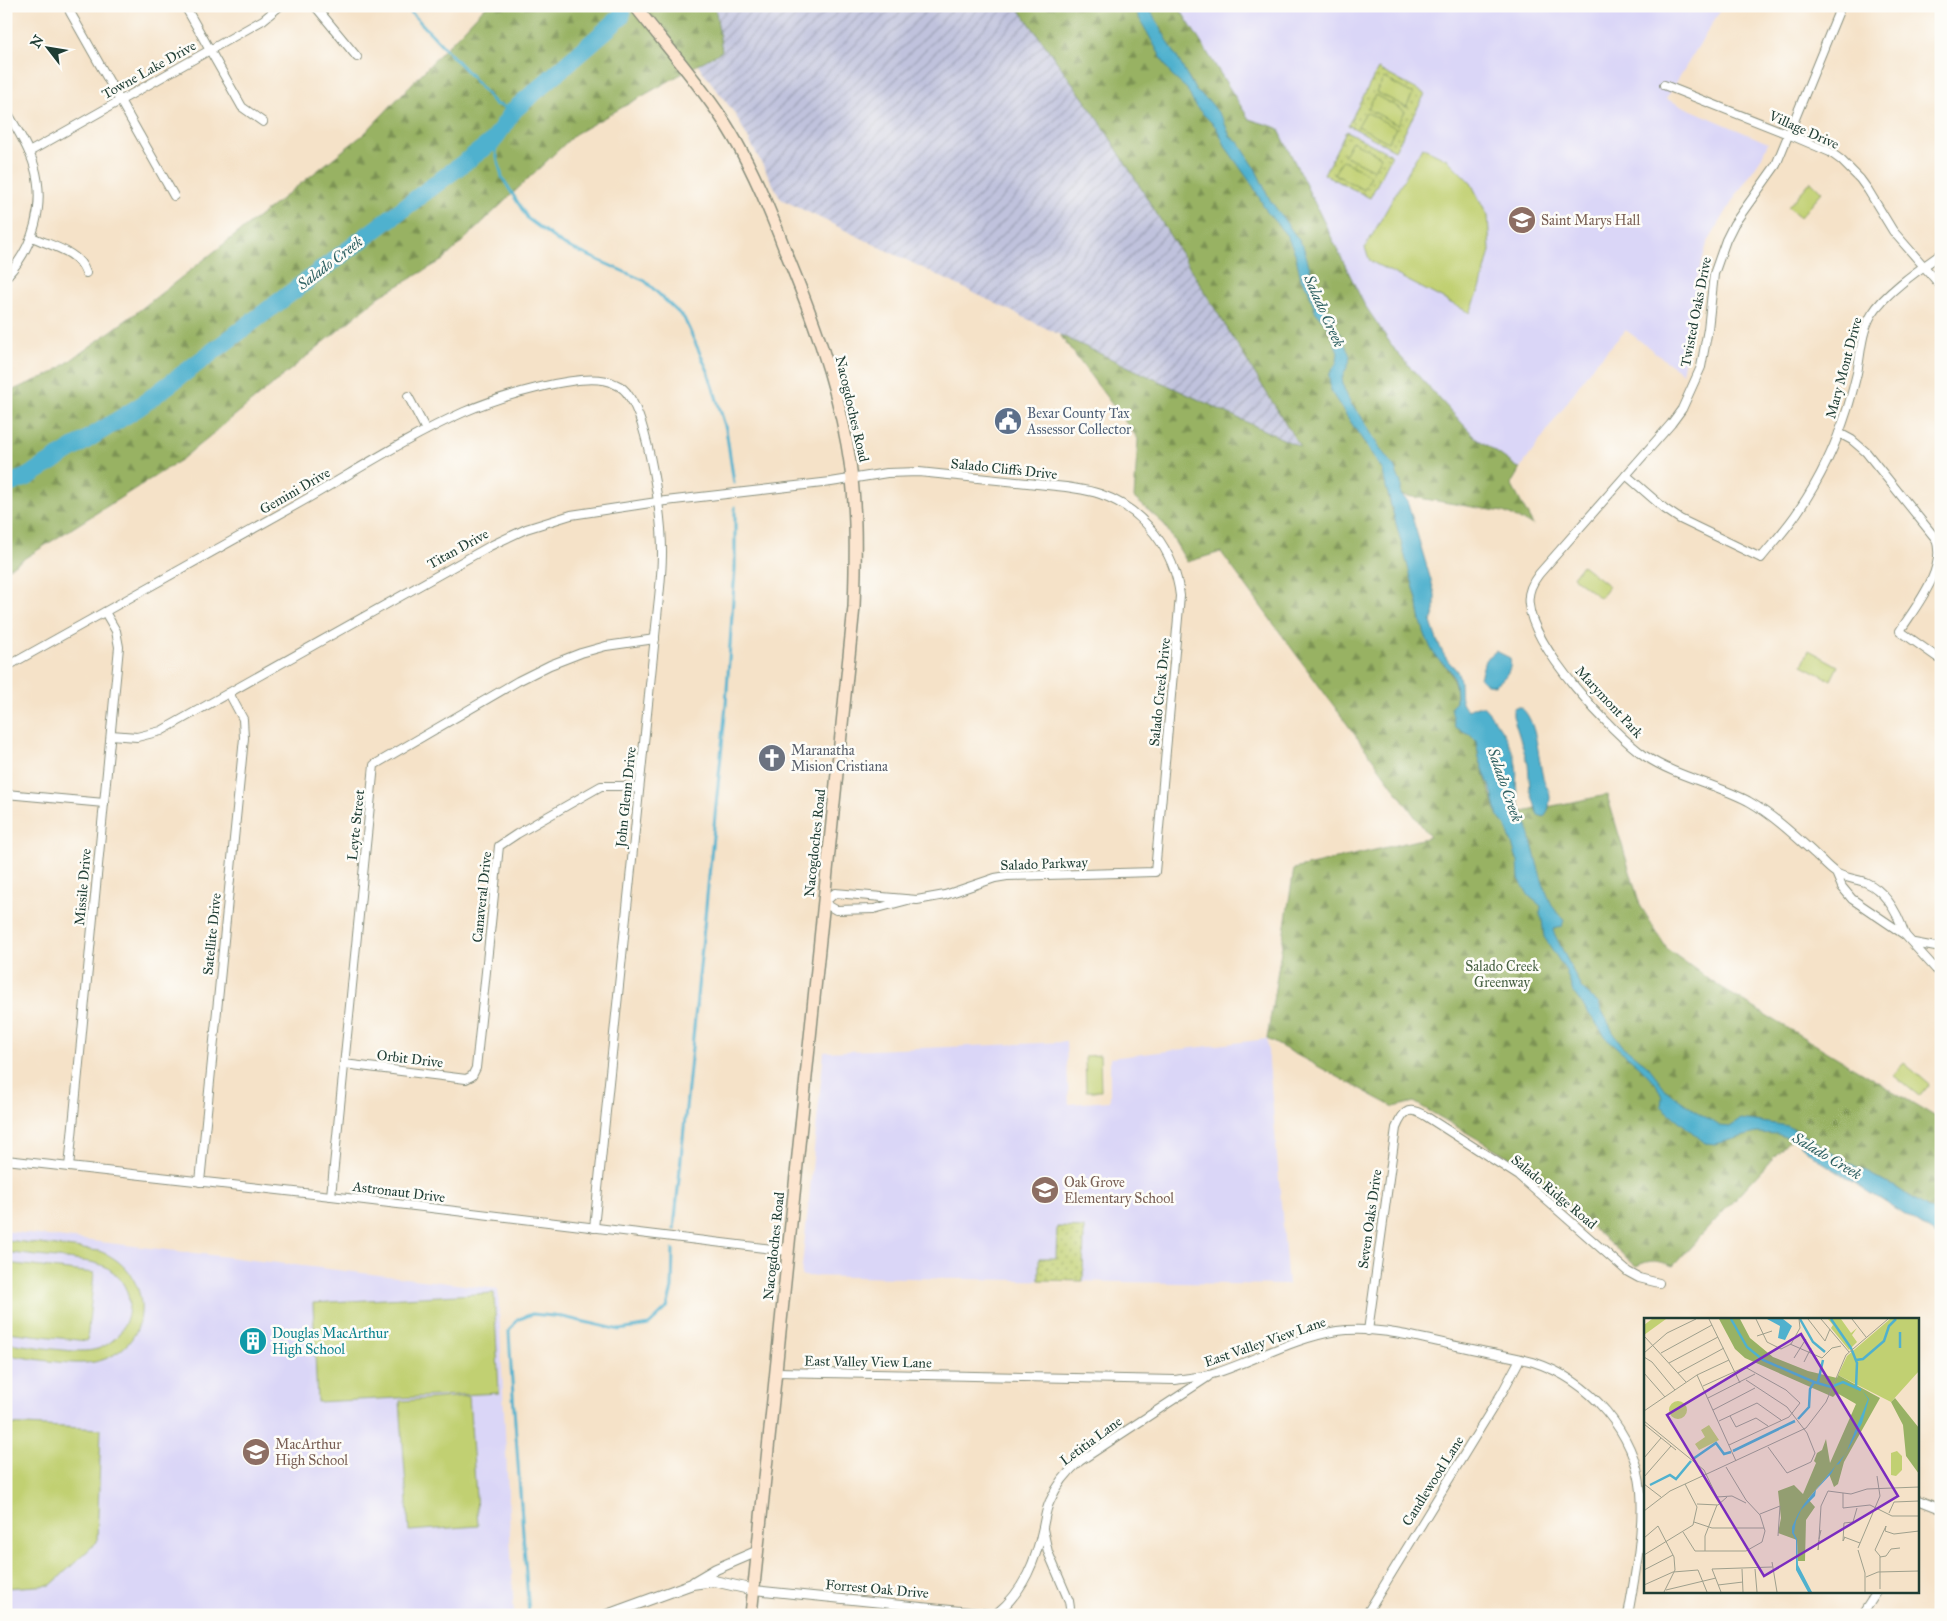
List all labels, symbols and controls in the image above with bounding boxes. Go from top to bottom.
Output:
north arrow [22,22,72,72]
text: N [27,32,48,51]
street label: Towne Lake Drive [99,37,199,103]
street label: Village Drive [1765,107,1842,153]
school or university icon: Saint Marys Hall [1507,205,1537,235]
place label: Saint Marys Hall [1541,212,1640,229]
water label: Salado Creek [293,232,367,294]
street label: Twisted Oaks Drive [1677,255,1715,369]
water label: Salado Creek [1300,271,1348,350]
street label: Mary Mont Drive [1822,315,1866,421]
street label: Nacogdoches Road [831,354,873,464]
place label: Bexar County Tax Assessor Collector [1026,405,1132,438]
public building icon: Bexar County Tax Assessor Collector [993,406,1023,436]
street label: Salado Cliffs Drive [950,455,1058,483]
street label: Gemini Drive [257,464,333,518]
street label: Titan Drive [424,525,492,573]
street label: Salado Creek Drive [1146,637,1174,747]
street label: Marymont Park [1571,663,1647,742]
place label: Maranatha Mision Cristiana [791,742,888,775]
church icon: Maranatha Mision Cristiana [757,743,787,773]
water label: Salado Creek [1484,745,1526,825]
street label: John Glenn Drive [612,746,641,850]
street label: Nacogdoches Road [801,788,829,898]
street label: Leyte Street [344,789,368,861]
street label: Missile Drive [71,848,95,926]
street label: Canaveral Drive [469,850,495,943]
street label: Salado Parkway [1000,854,1089,874]
street label: Satellite Drive [199,892,225,976]
park label: Salado Creek Greenway [1465,958,1539,991]
street label: Orbit Drive [376,1046,444,1072]
water label: Salado Creek [1788,1128,1865,1184]
street label: Salado Ridge Road [1508,1151,1600,1233]
street label: Seven Oaks Drive [1355,1168,1385,1270]
place label: Oak Grove Elementary School [1064,1174,1174,1207]
school or university icon: Oak Grove Elementary School [1030,1175,1060,1205]
street label: Astronaut Drive [351,1178,446,1206]
street label: Nacogdoches Road [760,1191,788,1301]
street label: East Valley View Lane [1202,1313,1328,1371]
inset map [1644,1318,1920,1594]
place label: Douglas MacArthur High School [272,1325,389,1358]
building icon: Douglas MacArthur High School [238,1326,268,1356]
street label: East Valley View Lane [804,1352,932,1372]
street label: Letitia Lane [1057,1413,1125,1469]
street label: Candlewood Lane [1399,1433,1468,1529]
place label: MacArthur High School [275,1436,348,1469]
school or university icon: MacArthur High School [241,1437,271,1467]
street label: Forrest Oak Drive [825,1576,930,1602]

